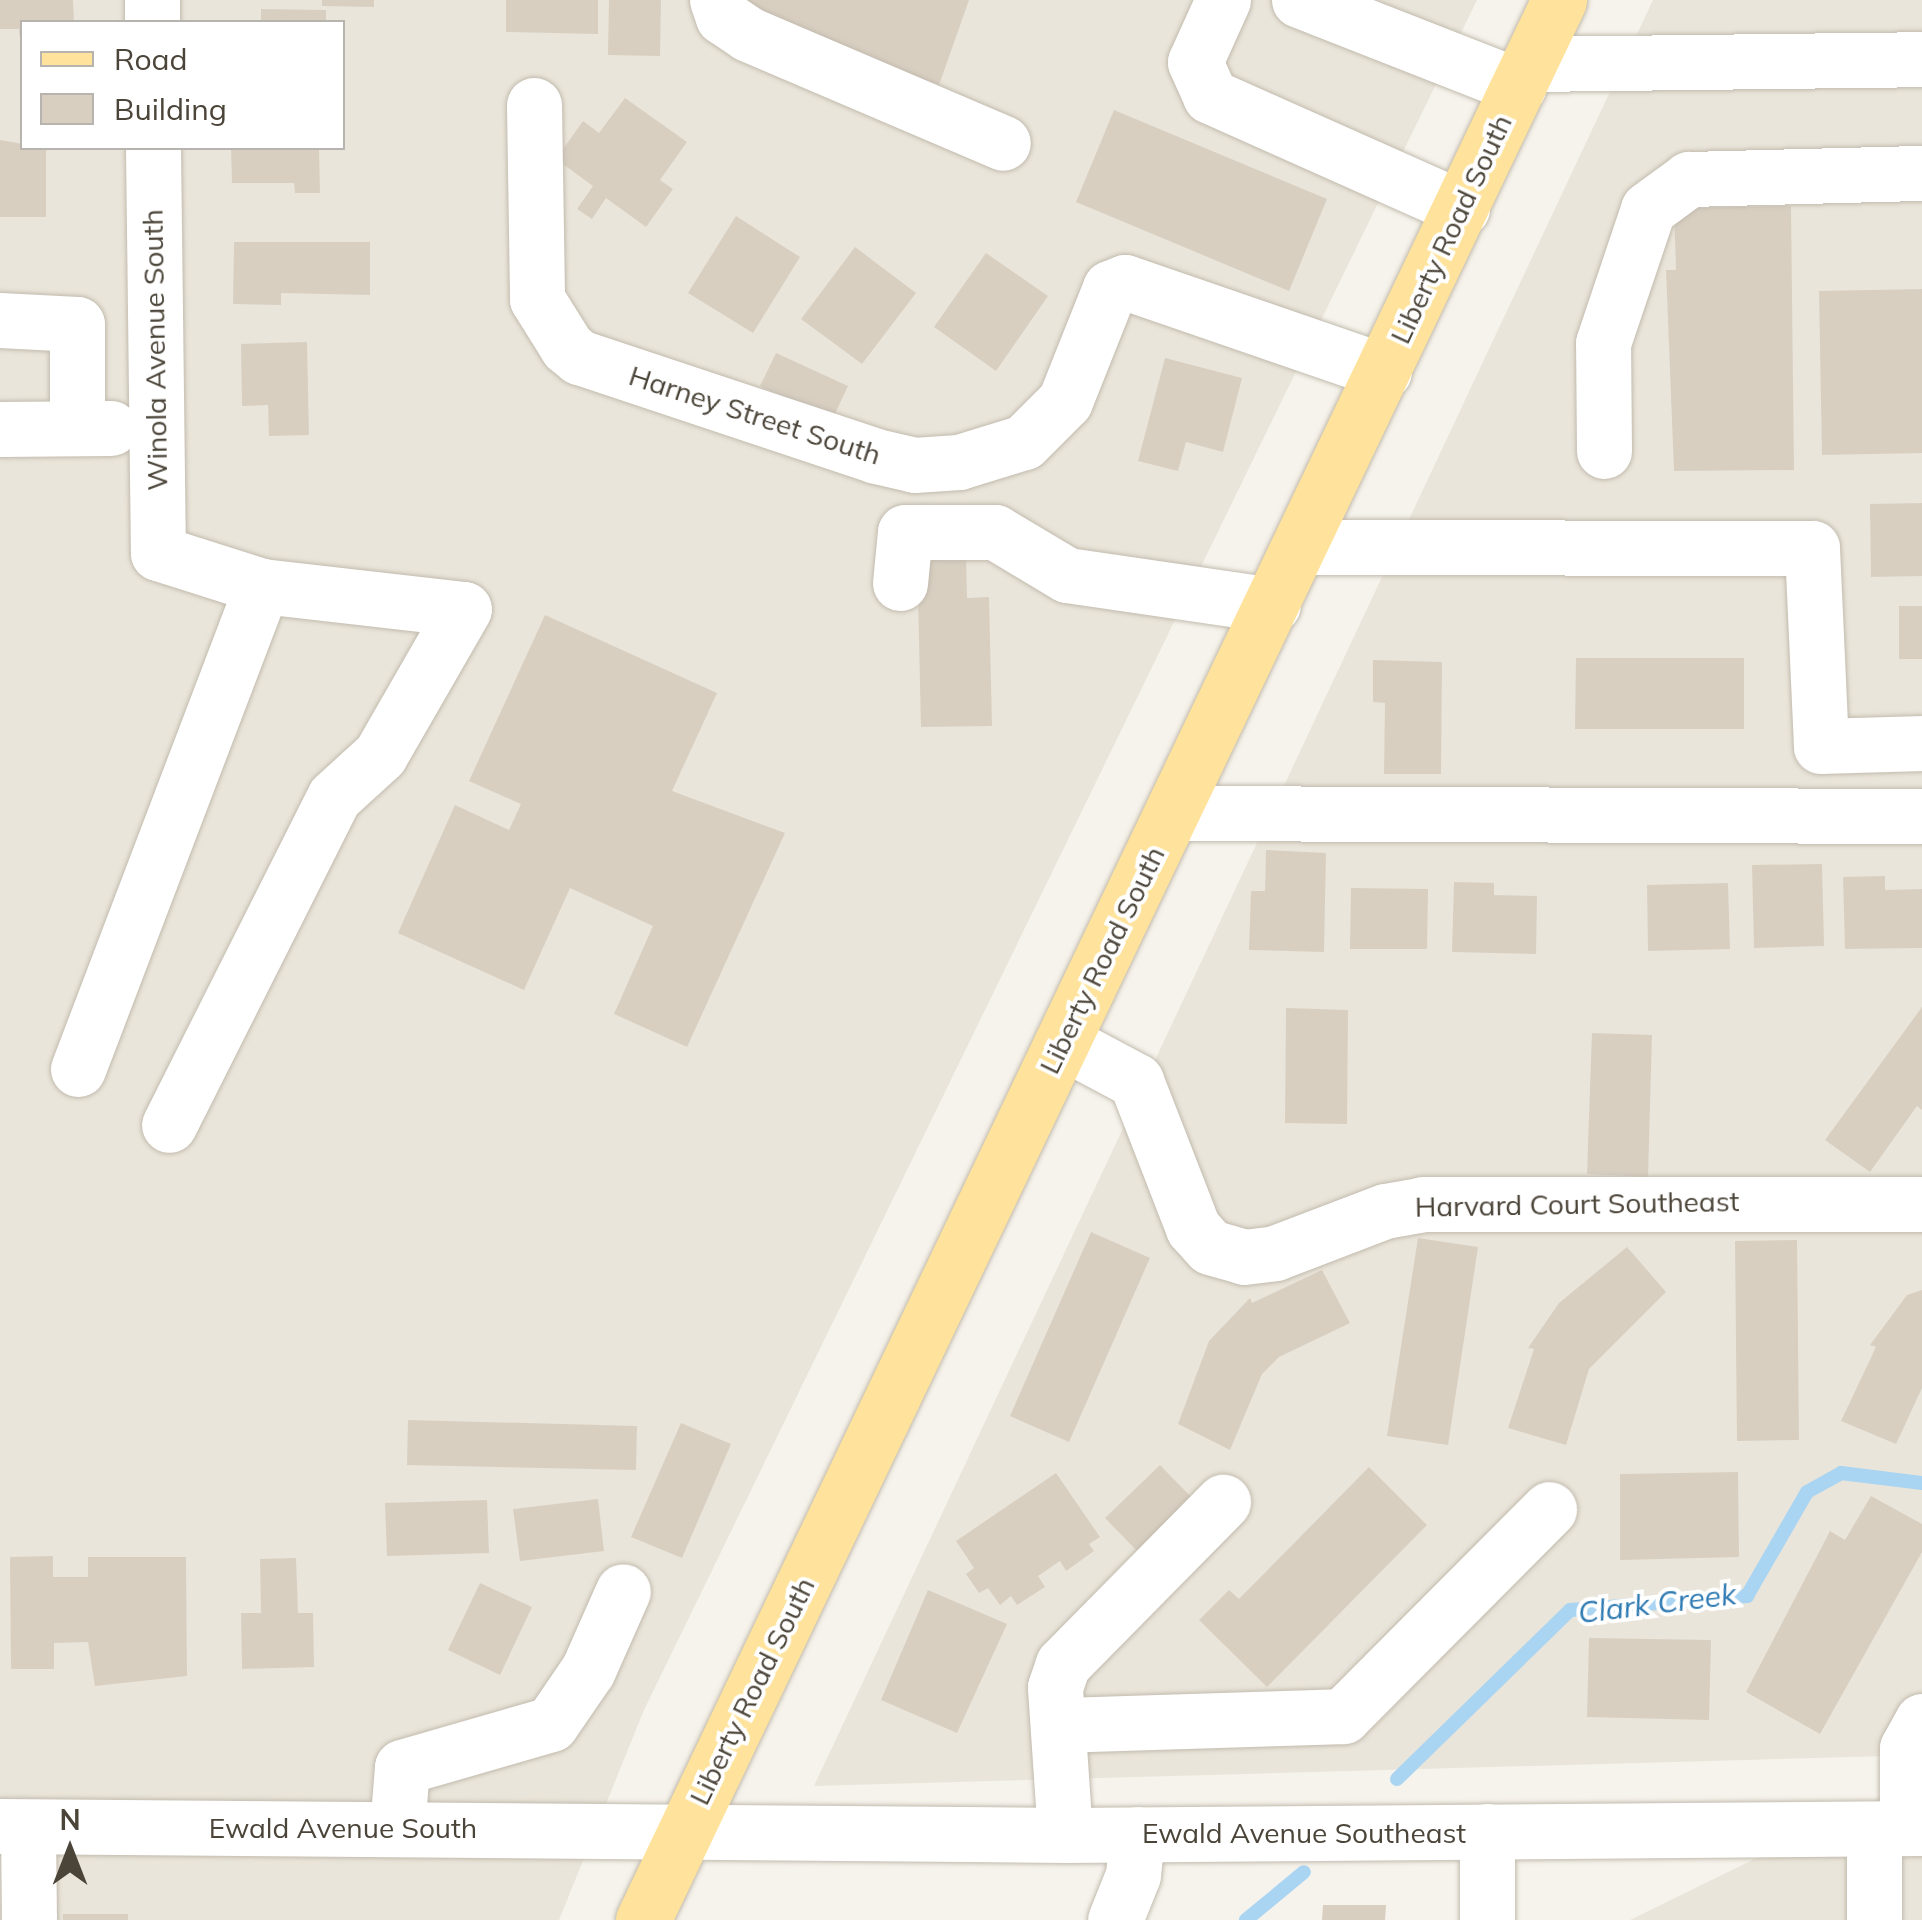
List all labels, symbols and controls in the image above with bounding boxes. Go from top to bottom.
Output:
legend [20,20,345,150]
text: Road [114,40,188,78]
text: Building [114,90,227,128]
street label: Liberty Road South [1383,109,1519,349]
street label: Winola Avenue South [136,209,174,491]
street label: Harney Street South [625,358,885,472]
street label: Liberty Road South [1032,841,1172,1079]
street label: Harvard Court Southeast [1415,1184,1739,1224]
street label: Liberty Road South [682,1572,822,1810]
water label: Clark Creek [1576,1575,1738,1631]
north arrow [20,1800,120,1900]
text: N [59,1802,81,1837]
street label: Ewald Avenue South [209,1811,477,1845]
street label: Ewald Avenue Southeast [1142,1816,1466,1850]

